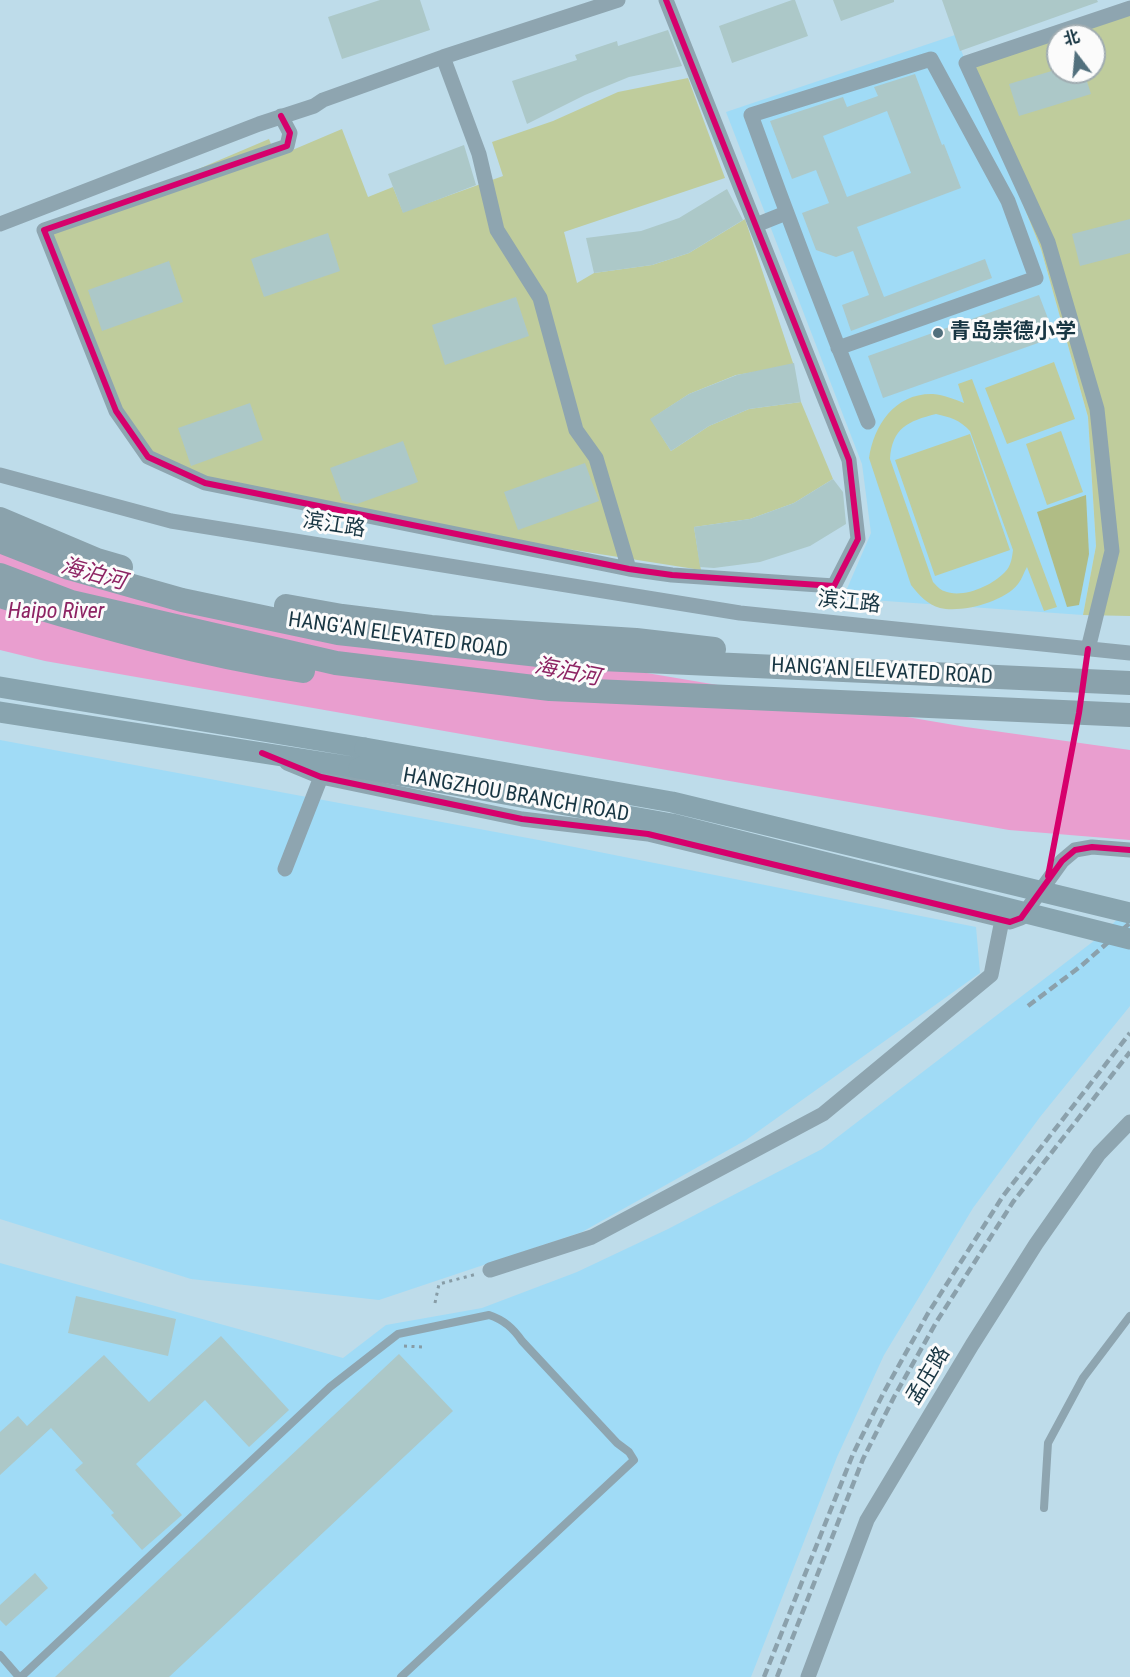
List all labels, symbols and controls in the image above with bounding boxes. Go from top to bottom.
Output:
north arrow [1046,24,1106,84]
text: 北 [1061,27,1082,49]
place label: 青岛崇德小学 [950,320,1076,346]
marker: 青岛崇德小学 [931,326,945,340]
street label: 滨江路 [301,509,367,543]
water label: 海泊河 [58,554,128,596]
street label: 滨江路 [816,587,882,619]
water label: Haipo River [8,599,104,625]
street label: HANG'AN ELEVATED ROAD [287,608,509,664]
water label: 海泊河 [532,654,602,692]
street label: HANG'AN ELEVATED ROAD [771,654,993,690]
street label: HANGZHOU BRANCH ROAD [401,764,631,828]
street label: 孟庄路 [902,1343,956,1409]

